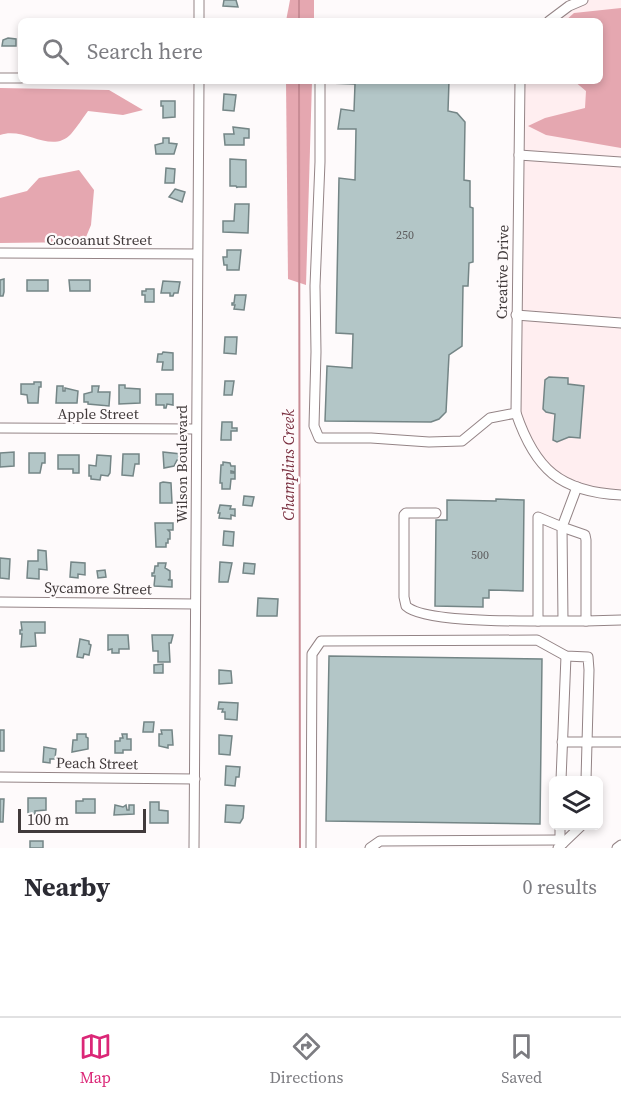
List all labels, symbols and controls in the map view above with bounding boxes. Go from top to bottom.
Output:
search box [18,18,603,84]
icon: search [39,35,72,68]
text: Search here [87,36,203,66]
street label: Creative Drive [491,224,513,319]
house number: 250 [396,227,414,243]
street label: Cocoanut Street [46,229,152,250]
street label: Apple Street [57,403,139,424]
street label: Wilson Boulevard [171,404,192,523]
water label: Champlins Creek [277,409,299,521]
house number: 500 [471,547,489,563]
street label: Sycamore Street [44,577,152,599]
street label: Peach Street [56,752,138,774]
map controls [549,776,603,830]
button: layers [549,776,603,830]
scale bar [18,806,146,834]
text: 100 m [27,808,69,830]
text: Nearby [24,869,110,905]
text: 0 results [522,873,597,901]
tab: Map [79,1030,112,1088]
tab: Directions [269,1030,344,1088]
tab: Saved [501,1030,542,1088]

